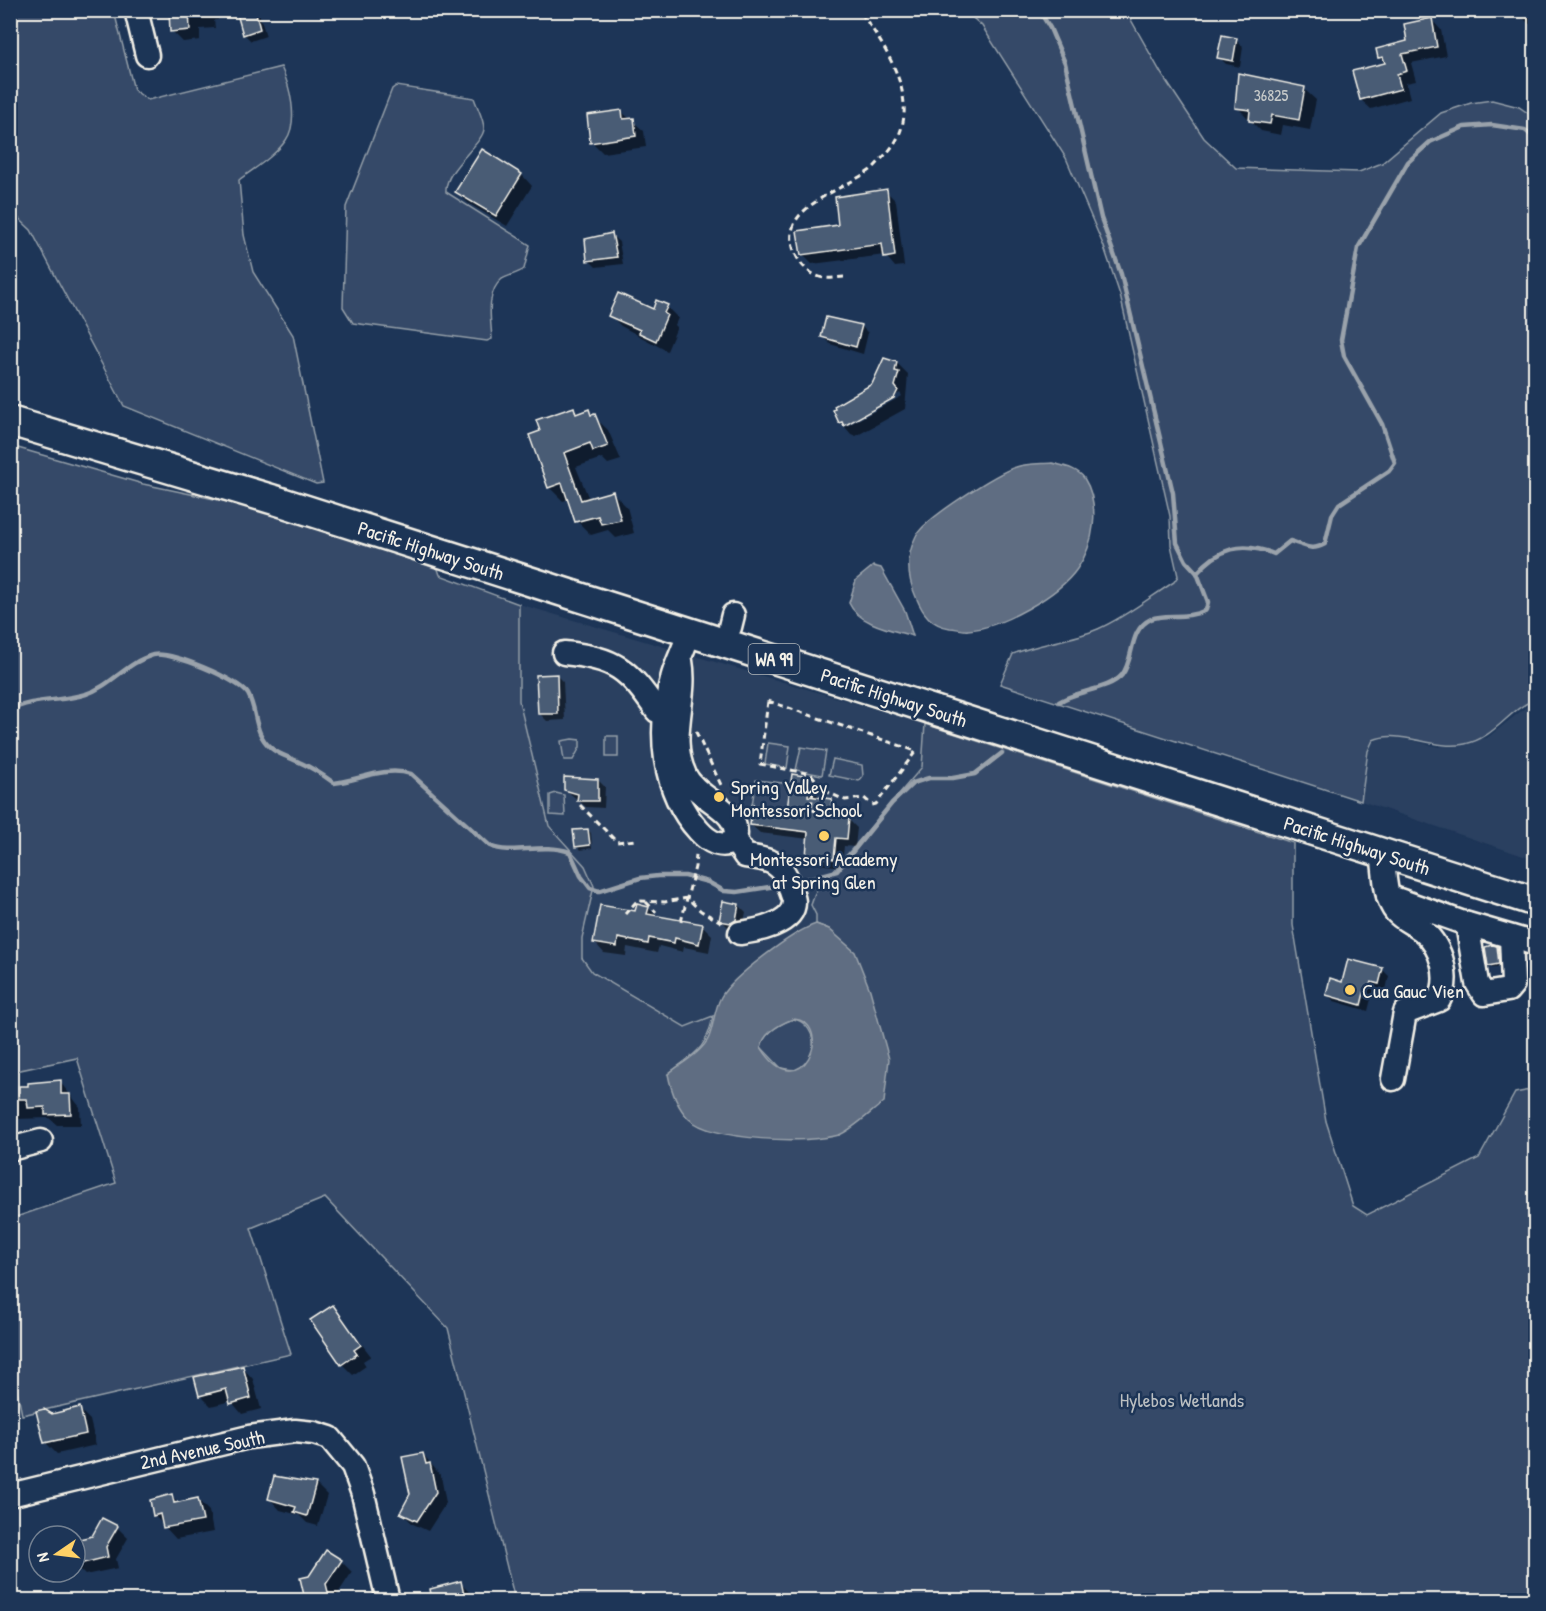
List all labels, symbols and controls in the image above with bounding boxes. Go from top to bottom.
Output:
house number: 36825 [1254,84,1289,106]
street label: Pacific Highway South [355,514,507,586]
road number: WA 99 [748,644,800,674]
street label: Pacific Highway South [818,661,970,733]
place label: Spring Valley Montessori School [731,773,863,823]
marker: Spring Valley Montessori School [712,790,726,804]
street label: Pacific Highway South [1281,809,1433,881]
marker: Montessori Academy at Spring Glen [817,829,831,843]
place label: Montessori Academy at Spring Glen [750,845,898,895]
place label: Cua Gauc Vien [1362,977,1464,1004]
marker: Cua Gauc Vien [1343,983,1357,997]
park label: Hylebos Wetlands [1120,1386,1245,1413]
street label: 2nd Avenue South [137,1423,267,1475]
north arrow [27,1524,87,1584]
text: N [31,1550,54,1564]

